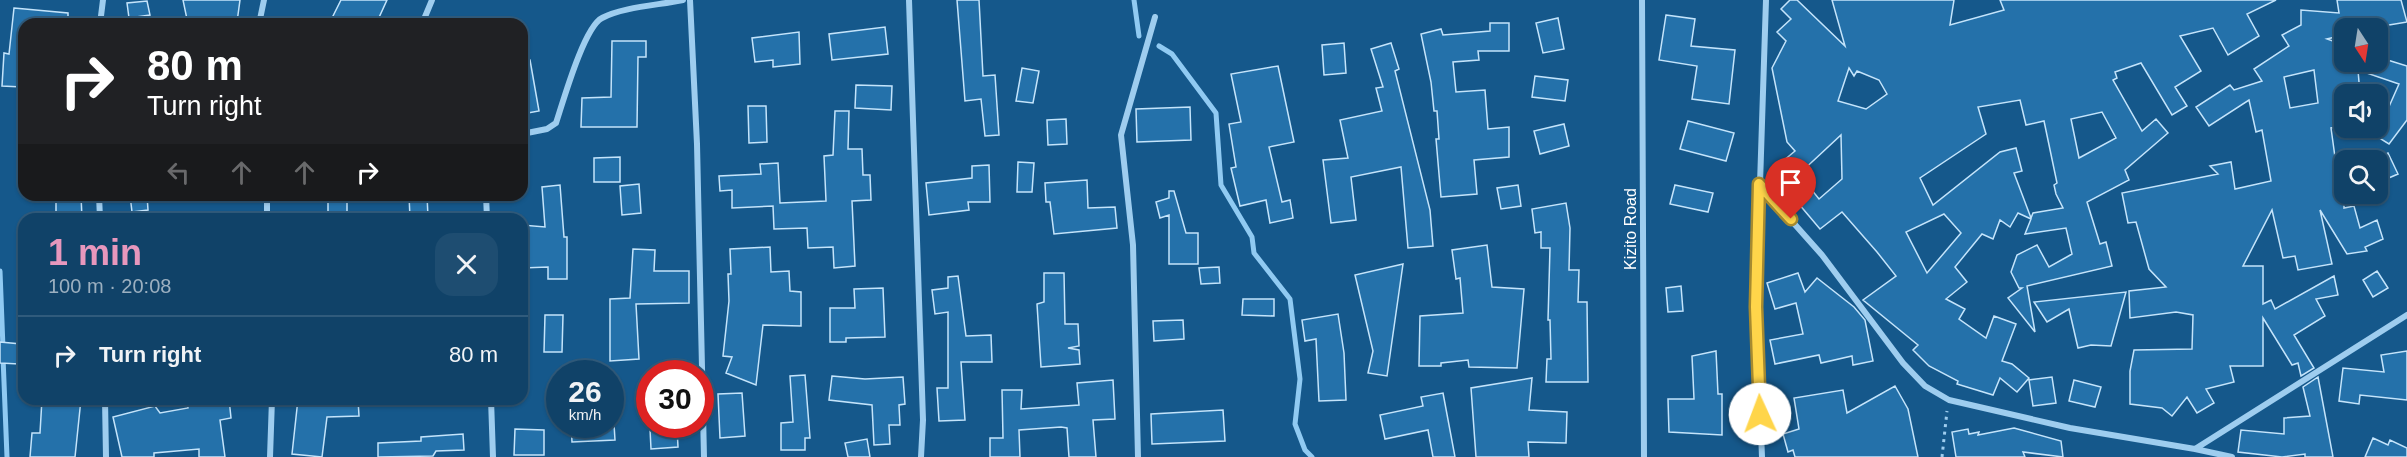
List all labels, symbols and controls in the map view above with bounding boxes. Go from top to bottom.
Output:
north arrow [2334,18,2388,72]
map controls [2334,18,2388,204]
icon: right [48,42,126,120]
text: 80 m [147,42,243,89]
button: sound [2334,84,2388,138]
text: Turn right [147,91,262,121]
button: search [2334,150,2388,204]
icon: left [162,156,195,189]
icon: ahead [225,156,258,189]
icon: ahead [288,156,321,189]
icon: right [351,156,384,189]
pin [1765,157,1816,219]
icon: arrive [1774,166,1807,199]
street label: Kizito Road [1622,188,1639,270]
text: 1 min [48,232,142,273]
button: close [435,233,498,296]
text: 100 m · 20:08 [48,275,171,297]
icon: right [48,339,81,372]
text: Turn right [99,342,201,367]
text: 80 m [449,342,498,367]
speed limit sign: 30 [636,360,714,438]
text: 26 [568,375,602,408]
position arrow [1728,382,1792,446]
text: km/h [569,406,601,423]

